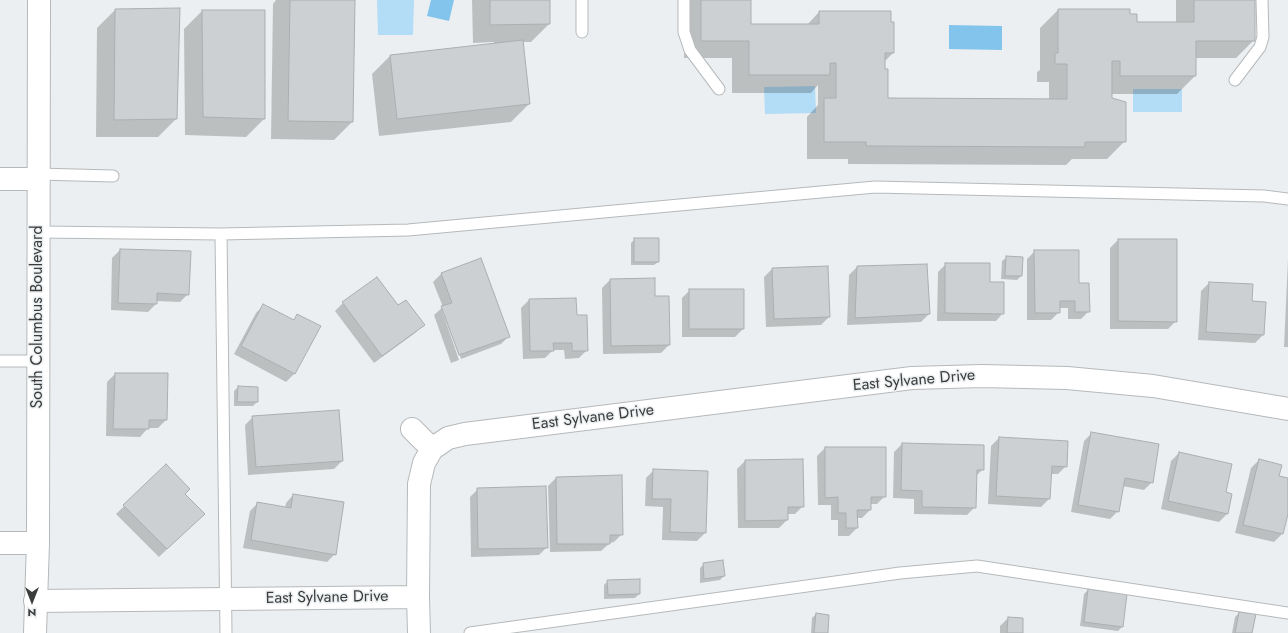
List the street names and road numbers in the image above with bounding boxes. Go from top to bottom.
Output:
street label: South Columbus Boulevard [28,225,48,409]
street label: East Sylvane Drive [852,366,976,396]
street label: East Sylvane Drive [531,401,655,435]
street label: East Sylvane Drive [265,587,389,609]

